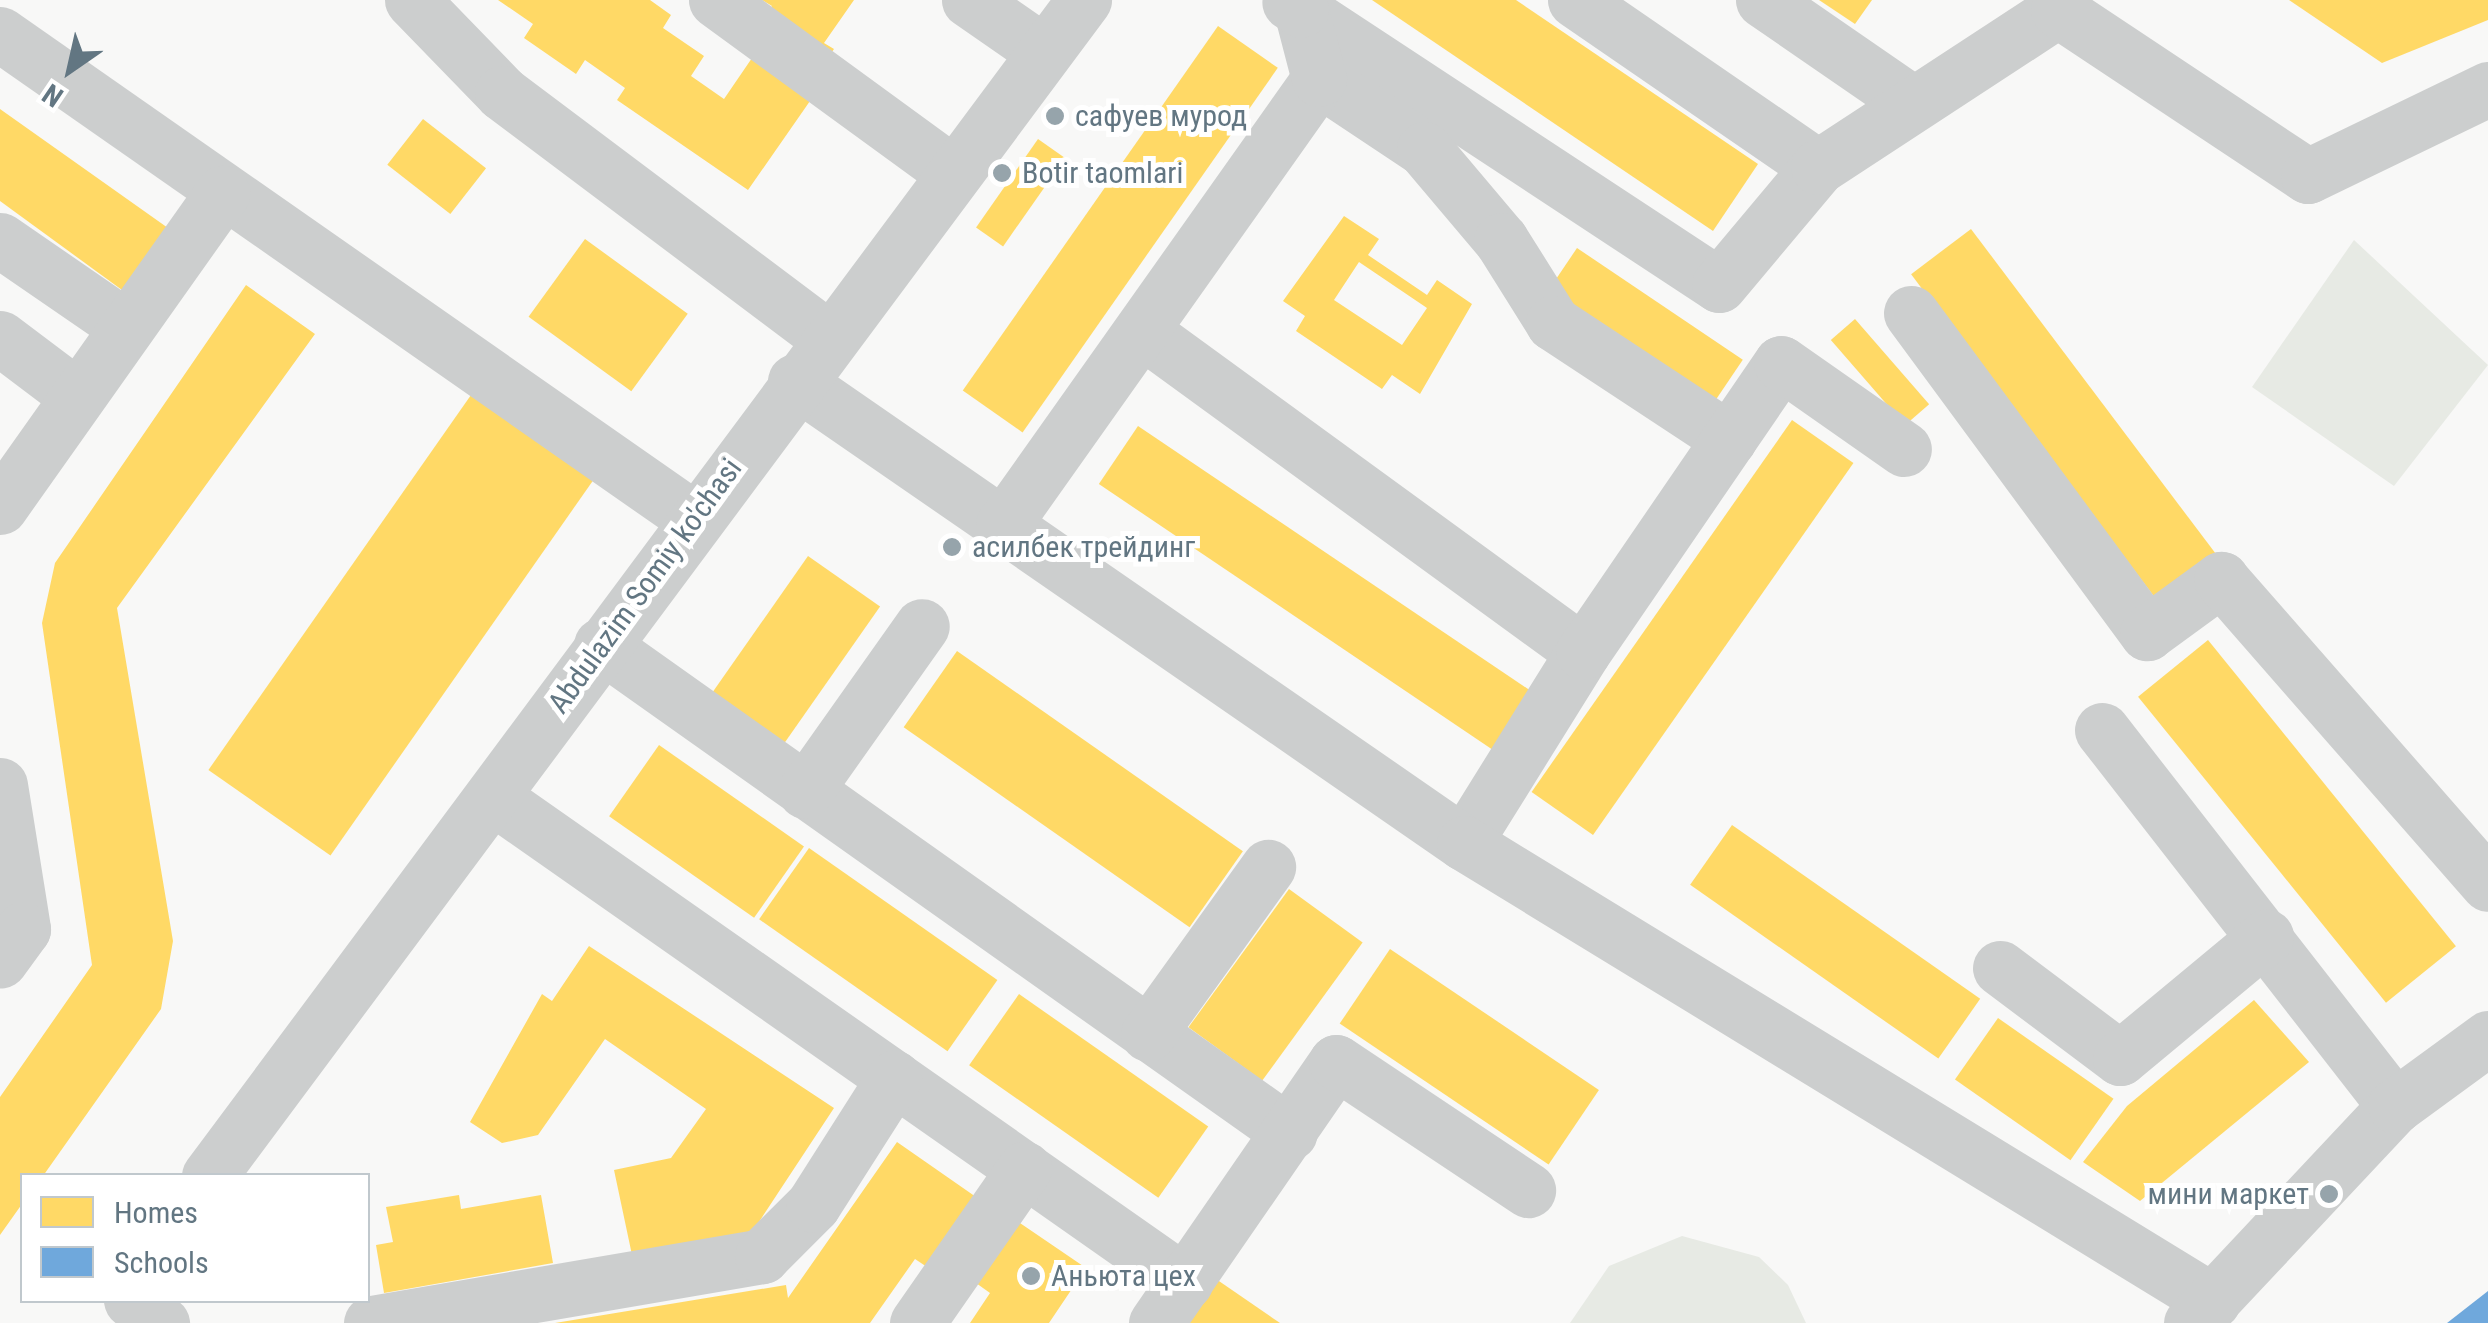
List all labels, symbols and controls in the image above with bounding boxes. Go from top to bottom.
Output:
north arrow [20,20,120,120]
text: N [37,77,69,114]
place label: сафуев мурод [1075,98,1247,134]
marker: сафуев мурод [1044,105,1066,127]
place label: Botir taomlari [1022,155,1183,191]
marker: Botir taomlari [991,162,1013,184]
street label: Abdulazim Somiy ko'chasi [541,452,749,720]
place label: асилбек трейдинг [972,529,1195,565]
marker: асилбек трейдинг [941,536,963,558]
legend [20,1173,370,1303]
place label: мини маркет [2148,1176,2309,1212]
marker: мини маркет [2318,1183,2340,1205]
text: Homes [114,1195,198,1230]
text: Schools [114,1245,209,1280]
place label: Аньюта цех [1051,1258,1196,1294]
marker: Аньюта цех [1020,1265,1042,1287]

